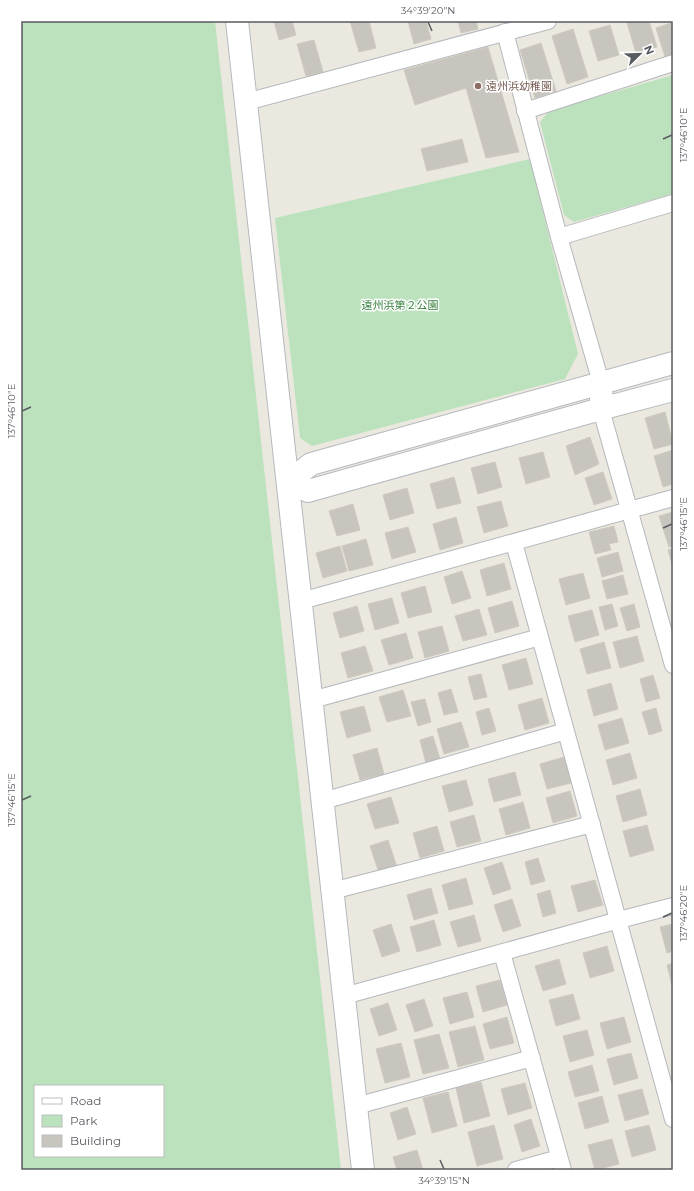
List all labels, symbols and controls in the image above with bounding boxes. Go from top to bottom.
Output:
text: 34°39'20"N [401,4,455,17]
north arrow [620,34,660,74]
text: N [641,43,657,57]
place label: 遠州浜幼稚園 [486,79,552,93]
marker: 遠州浜幼稚園 [473,81,483,91]
text: 137°46'10"E [677,107,690,162]
park label: 遠州浜第２公園 [362,298,439,312]
text: 137°46'10"E [5,383,18,438]
text: 137°46'15"E [677,497,690,551]
text: 137°46'15"E [5,773,18,827]
text: 137°46'20"E [677,884,690,941]
legend [34,1085,164,1157]
text: Road [70,1093,101,1108]
text: Park [70,1113,98,1128]
text: Building [70,1133,121,1148]
text: 34°39'15"N [418,1174,470,1187]

